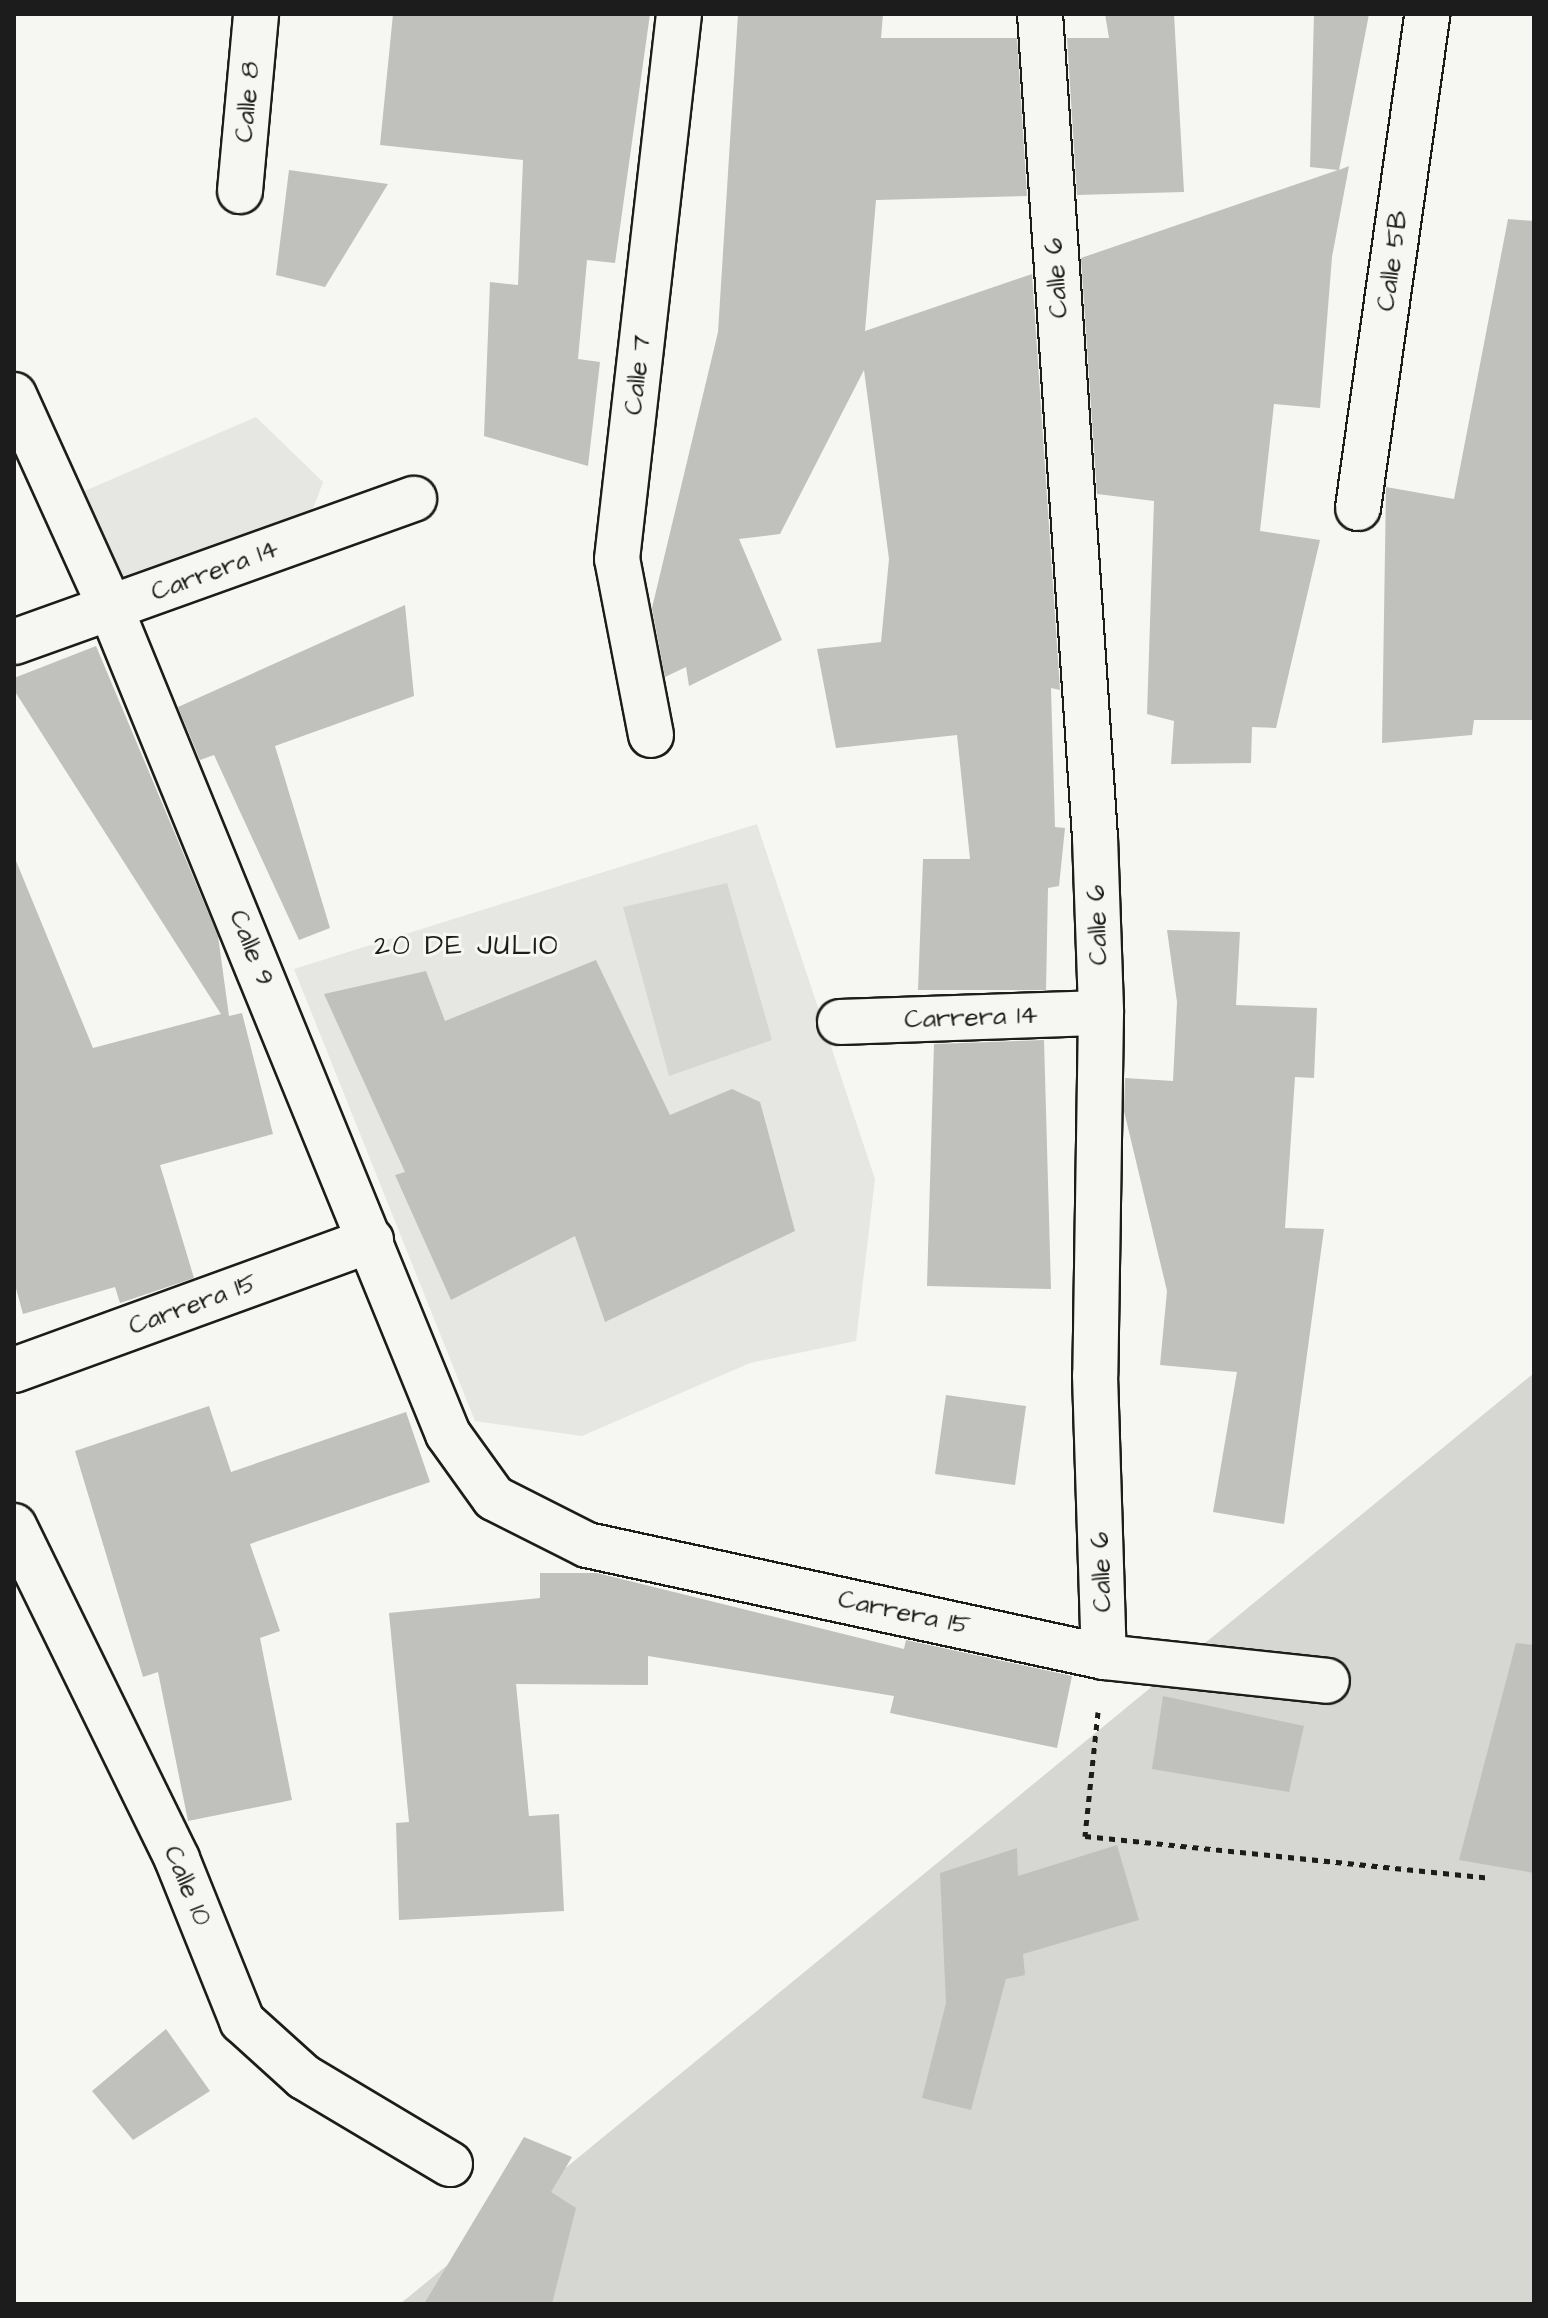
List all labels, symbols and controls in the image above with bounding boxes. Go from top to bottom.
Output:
street label: Calle 8 [229,60,267,144]
street label: Calle 5B [1371,209,1415,313]
street label: Calle 6 [1039,237,1075,319]
street label: Calle 7 [618,333,658,417]
street label: Carrera 14 [147,534,283,608]
street label: Calle 6 [1081,884,1115,966]
street label: Calle 9 [222,905,280,991]
district label: 20 DE JULIO [374,929,560,963]
street label: Carrera 14 [904,1000,1038,1036]
street label: Carrera 15 [125,1267,261,1343]
street label: Calle 6 [1085,1531,1119,1613]
street label: Carrera 15 [835,1584,973,1642]
street label: Calle 10 [156,1841,218,1931]

